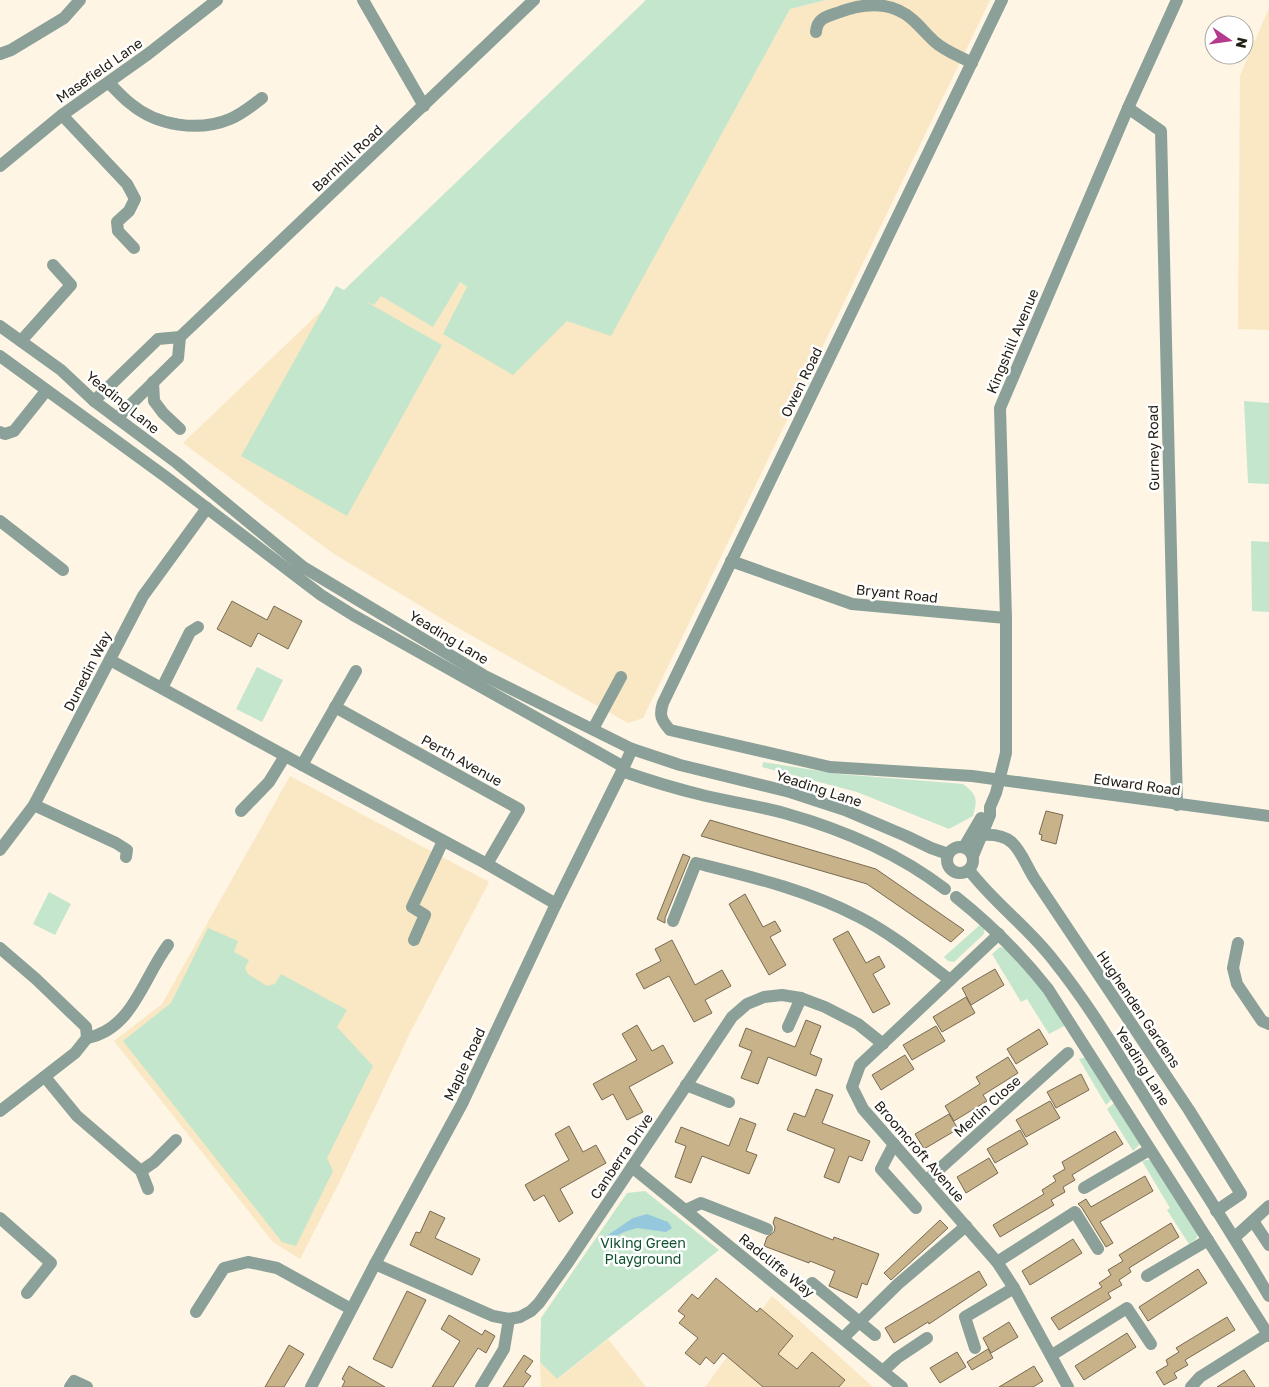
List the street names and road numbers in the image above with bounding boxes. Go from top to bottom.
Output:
street label: Masefield Lane [53,34,145,106]
street label: Barnhill Road [308,121,386,195]
street label: Kingshill Avenue [982,286,1042,396]
street label: Owen Road [777,344,825,420]
street label: Yeading Lane [83,367,163,437]
street label: Gurney Road [1144,405,1162,491]
street label: Bryant Road [855,580,939,606]
street label: Yeading Lane [406,607,492,667]
street label: Dunedin Way [59,628,115,714]
street label: Perth Avenue [419,731,505,789]
street label: Yeading Lane [774,766,864,810]
street label: Edward Road [1092,769,1182,799]
street label: Hughenden Gardens [1093,947,1185,1071]
street label: Yeading Lane [1112,1023,1174,1109]
street label: Maple Road [440,1025,488,1103]
street label: Merlin Close [950,1072,1024,1140]
street label: Broomcroft Avenue [871,1097,969,1205]
street label: Canberra Drive [586,1110,656,1202]
street label: Radcliffe Way [736,1229,818,1301]

